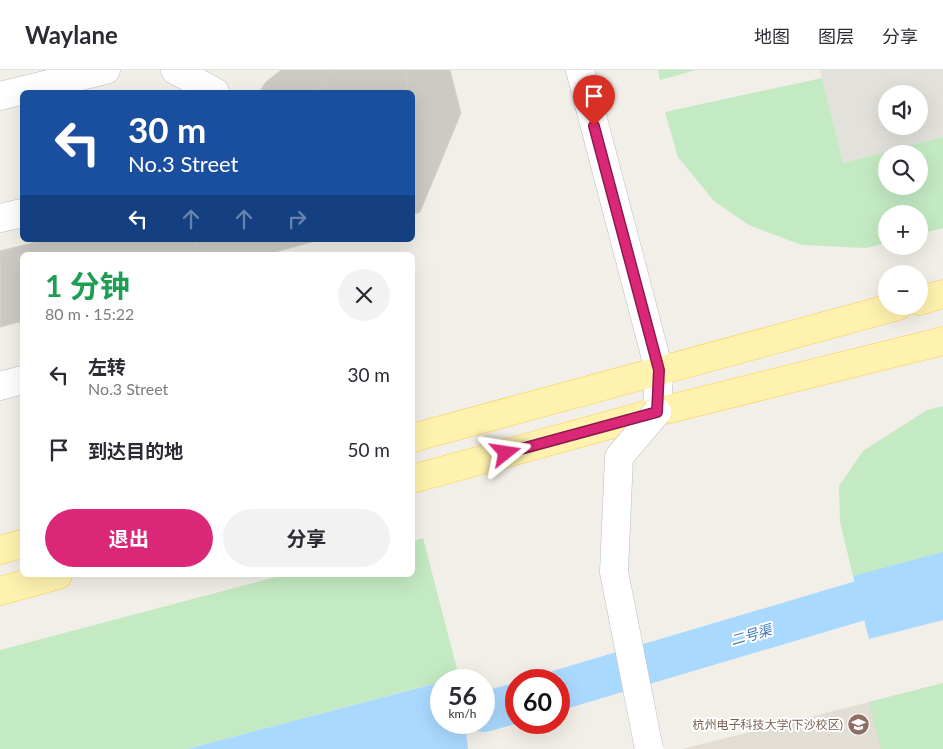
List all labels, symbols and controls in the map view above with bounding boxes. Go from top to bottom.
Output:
text: Waylane [25,20,118,49]
text: 地图 [754,25,790,47]
text: 图层 [818,25,854,47]
text: 分享 [882,25,918,47]
pin [573,75,615,126]
icon: arrive [580,82,608,110]
map controls [878,85,928,315]
button: sound [878,85,928,135]
text: 30 m [128,108,206,150]
icon: left [45,110,110,175]
button: search [878,145,928,195]
text: No.3 Street [128,150,238,177]
icon: left [124,205,152,233]
icon: ahead [177,205,205,233]
icon: ahead [230,205,258,233]
icon: right [283,205,311,233]
button: + [878,205,928,255]
button: − [878,265,928,315]
text: 1 分钟 [45,267,130,303]
button: close [338,269,390,321]
text: 80 m · 15:22 [45,304,134,323]
text: 左转 [88,355,126,378]
icon: left [45,361,73,389]
text: 30 m [347,363,390,386]
text: No.3 Street [88,379,168,398]
position arrow [479,426,531,478]
icon: arrive [45,436,73,464]
text: 50 m [347,438,390,461]
text: 到达目的地 [88,439,183,462]
button: 退出 [45,509,213,567]
button: 分享 [223,509,390,567]
water label: 二号渠 [728,620,775,648]
speed limit sign: 60 [505,669,570,734]
text: 56 [448,680,477,710]
text: km/h [448,706,477,721]
school or university icon: 杭州电子科技大学(下沙校区) [847,713,871,737]
place label: 杭州电子科技大学(下沙校区) [693,717,843,732]

